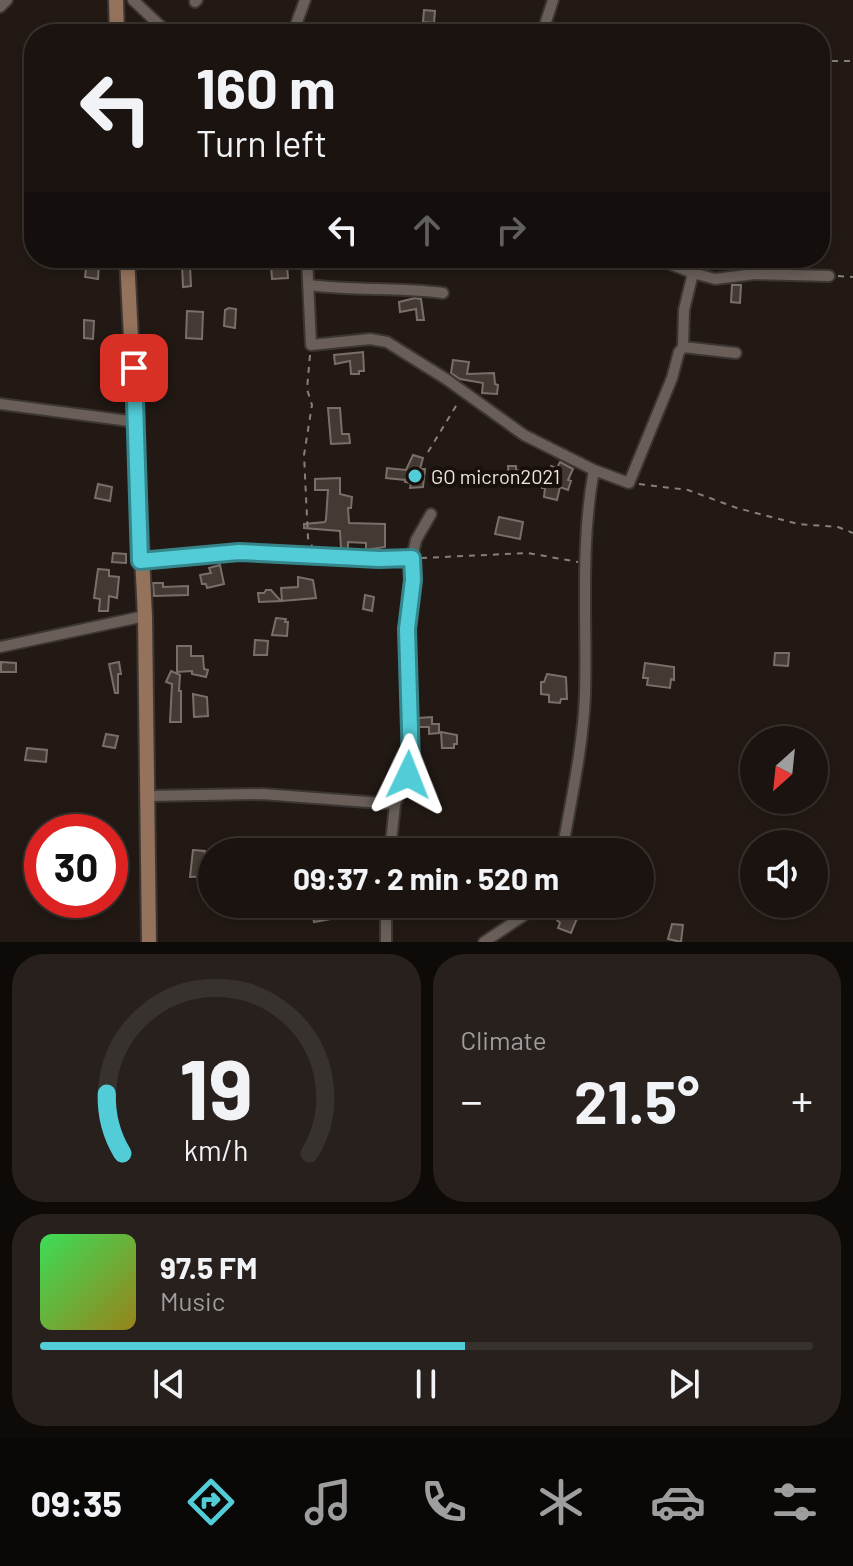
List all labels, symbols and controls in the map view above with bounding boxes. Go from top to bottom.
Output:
text: 160 m [196,53,336,120]
icon: left [64,56,168,160]
text: Turn left [196,121,327,164]
icon: left [321,208,365,252]
icon: ahead [405,208,449,252]
icon: right [489,208,533,252]
pin [100,334,168,402]
icon: arrive [112,346,156,390]
place label: GO micron2021 [431,464,560,488]
marker: GO micron2021 [406,467,424,485]
north arrow [740,726,828,814]
map controls [740,726,828,918]
position arrow [366,733,450,817]
speed limit sign: 30 [24,814,128,918]
button: sound [740,830,828,918]
text: 09:37 · 2 min · 520 m [293,860,559,896]
text: Climate [461,1024,547,1055]
text: 19 [179,1037,253,1137]
text: 21.5° [574,1064,700,1136]
text: − [461,1073,483,1126]
text: + [791,1073,813,1126]
text: km/h [184,1132,249,1167]
text: 97.5 FM [160,1249,257,1285]
text: Music [160,1285,225,1316]
icon: previous [147,1362,191,1406]
icon: pause [404,1362,448,1406]
icon: next [662,1362,706,1406]
icon: directions [183,1474,239,1530]
icon: music [300,1474,356,1530]
icon: phone [416,1474,472,1530]
icon: climate [533,1474,589,1530]
icon: car [650,1474,706,1530]
icon: filters [767,1474,823,1530]
text: 09:35 [30,1481,122,1524]

